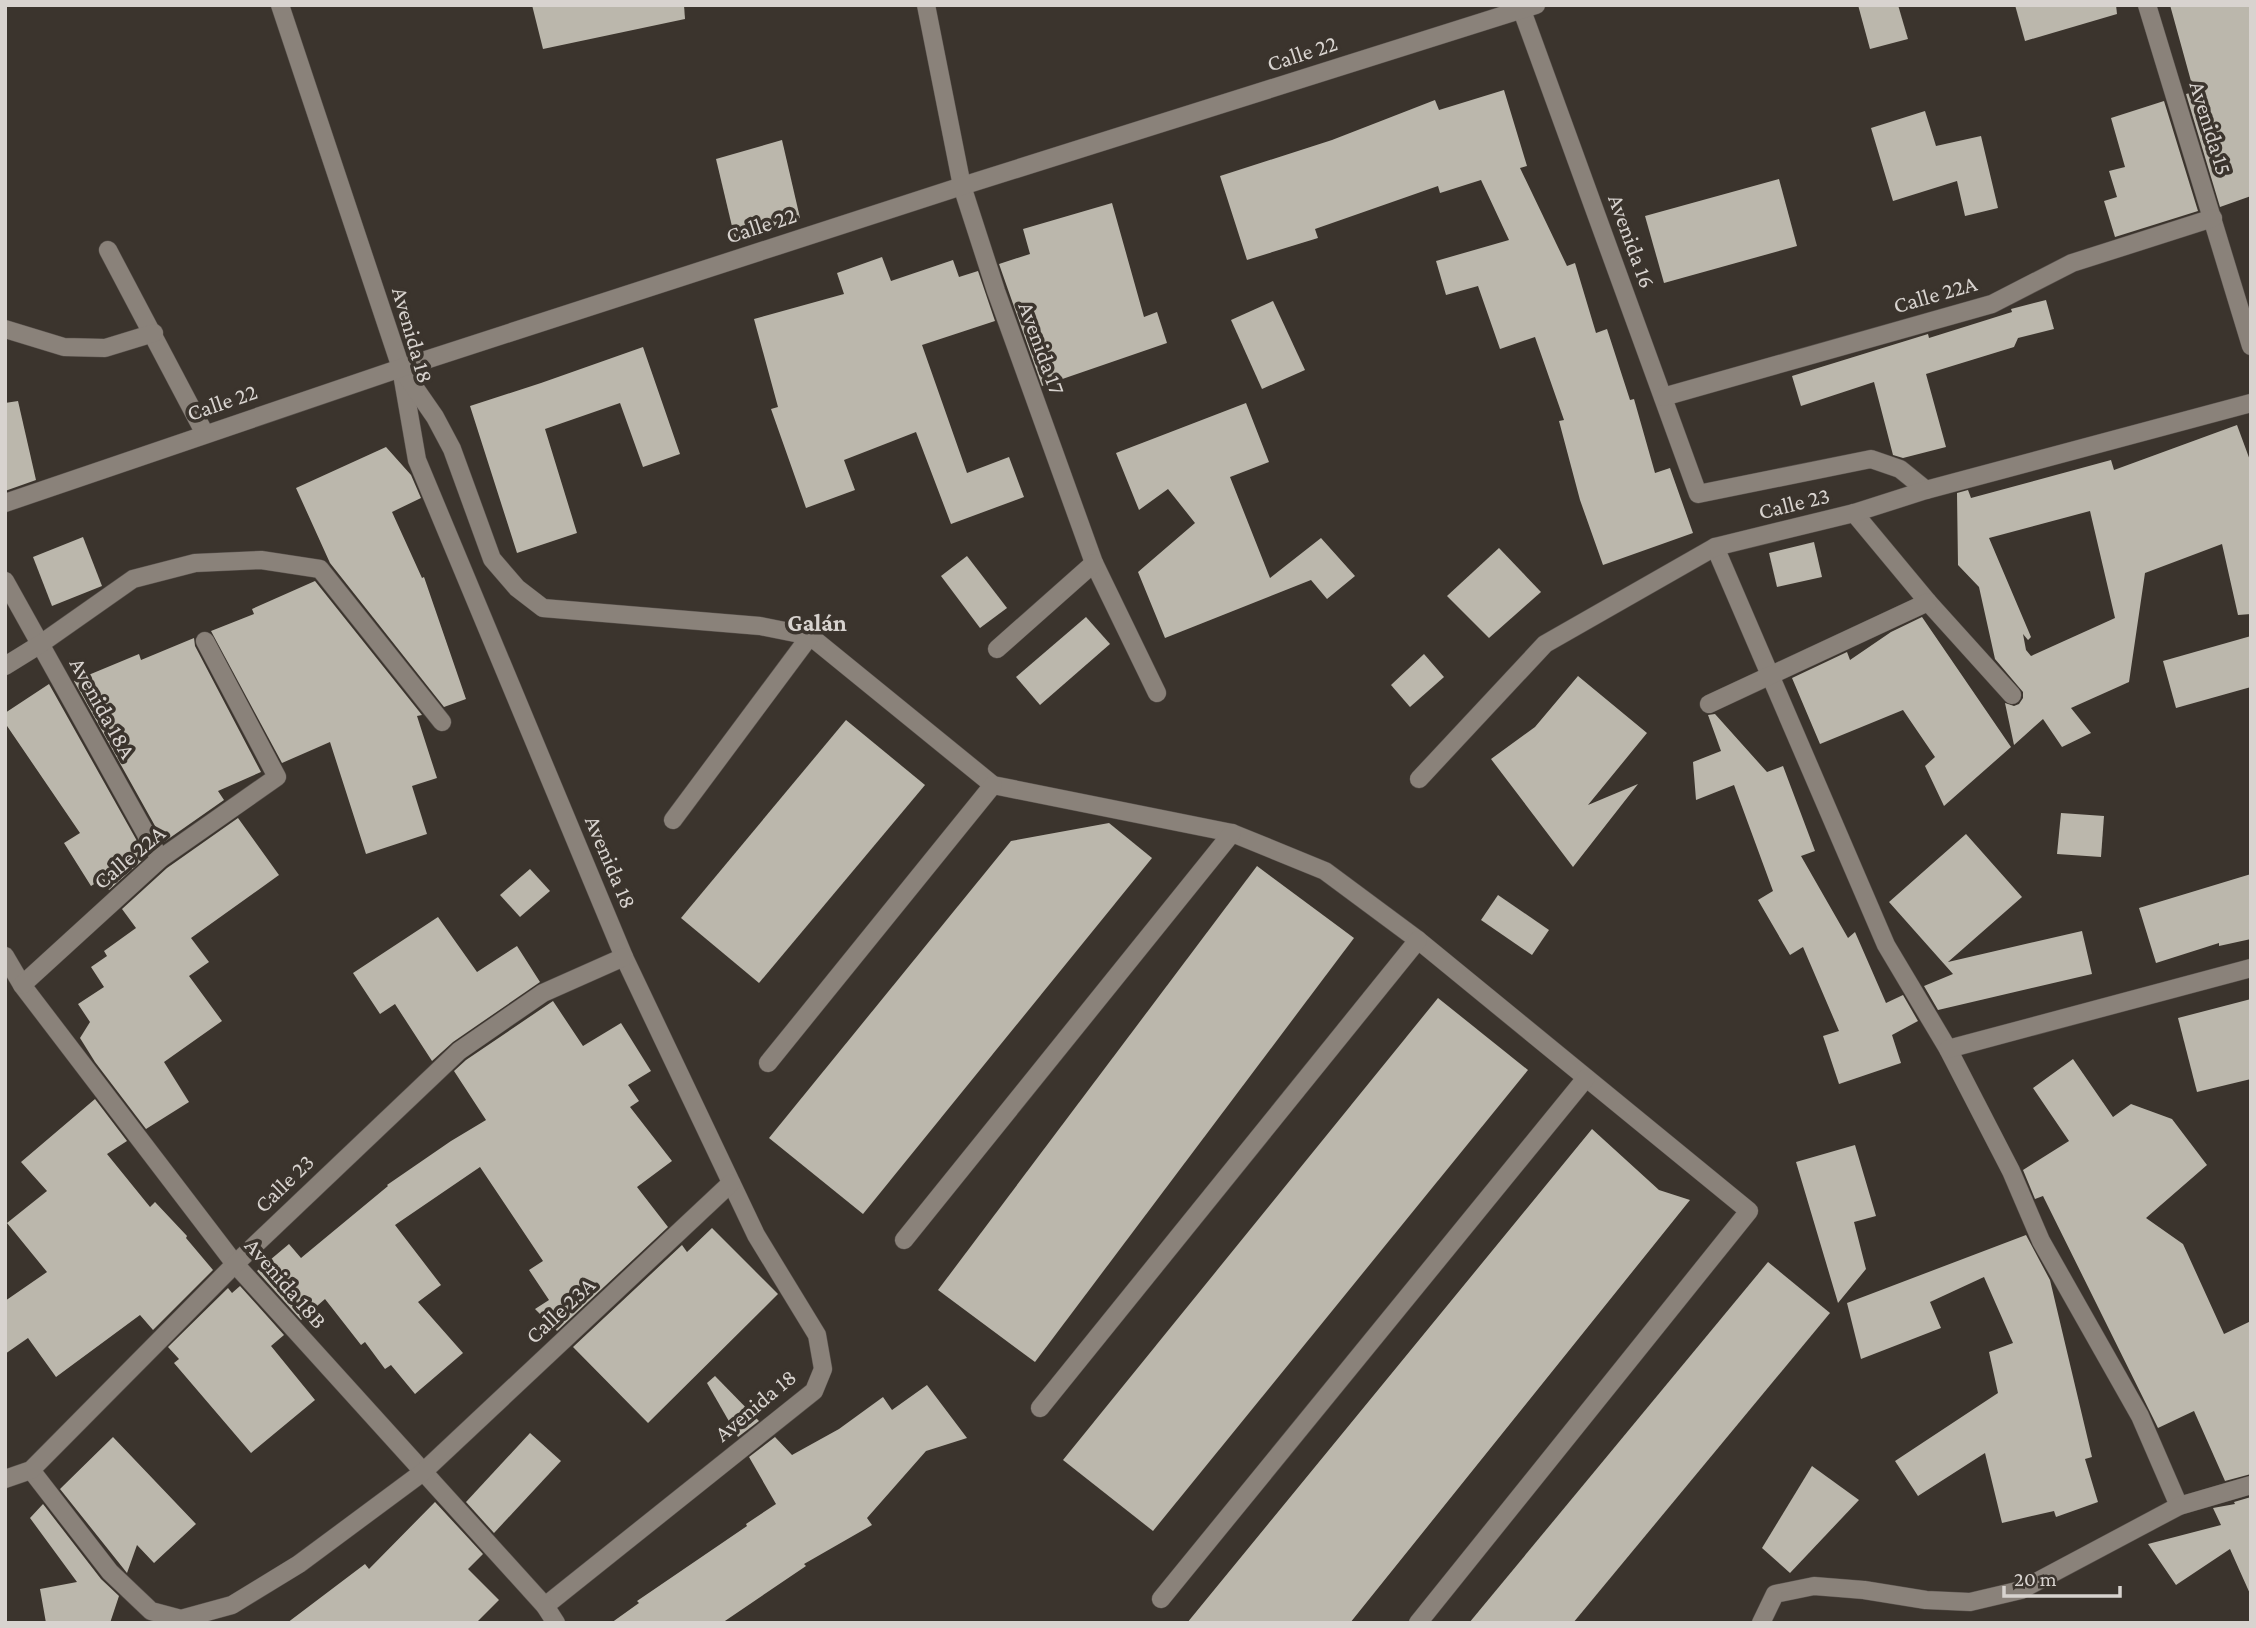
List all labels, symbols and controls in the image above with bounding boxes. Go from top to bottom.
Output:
street label: Calle 22 [1264,29,1340,77]
street label: Avenida 15 [2184,78,2238,178]
street label: Avenida 16 [1603,191,1661,291]
street label: Calle 22 [723,201,799,249]
street label: Calle 22A [1890,269,1981,318]
street label: Avenida 18 [387,284,439,386]
street label: Avenida 17 [1013,298,1071,398]
street label: Calle 22 [184,378,261,426]
street label: Calle 23 [1756,482,1832,524]
district label: Galán [787,609,847,636]
street label: Avenida 18A [65,653,142,764]
street label: Avenida 18 [580,812,642,912]
street label: Calle 22A [88,819,171,894]
street label: Calle 23 [249,1148,319,1218]
street label: Avenida 18B [240,1233,332,1333]
street label: Calle 23A [520,1271,601,1349]
street label: Avenida 18 [709,1363,801,1447]
scale bar [2004,1554,2120,1598]
text: 20 m [2014,1567,2057,1591]

